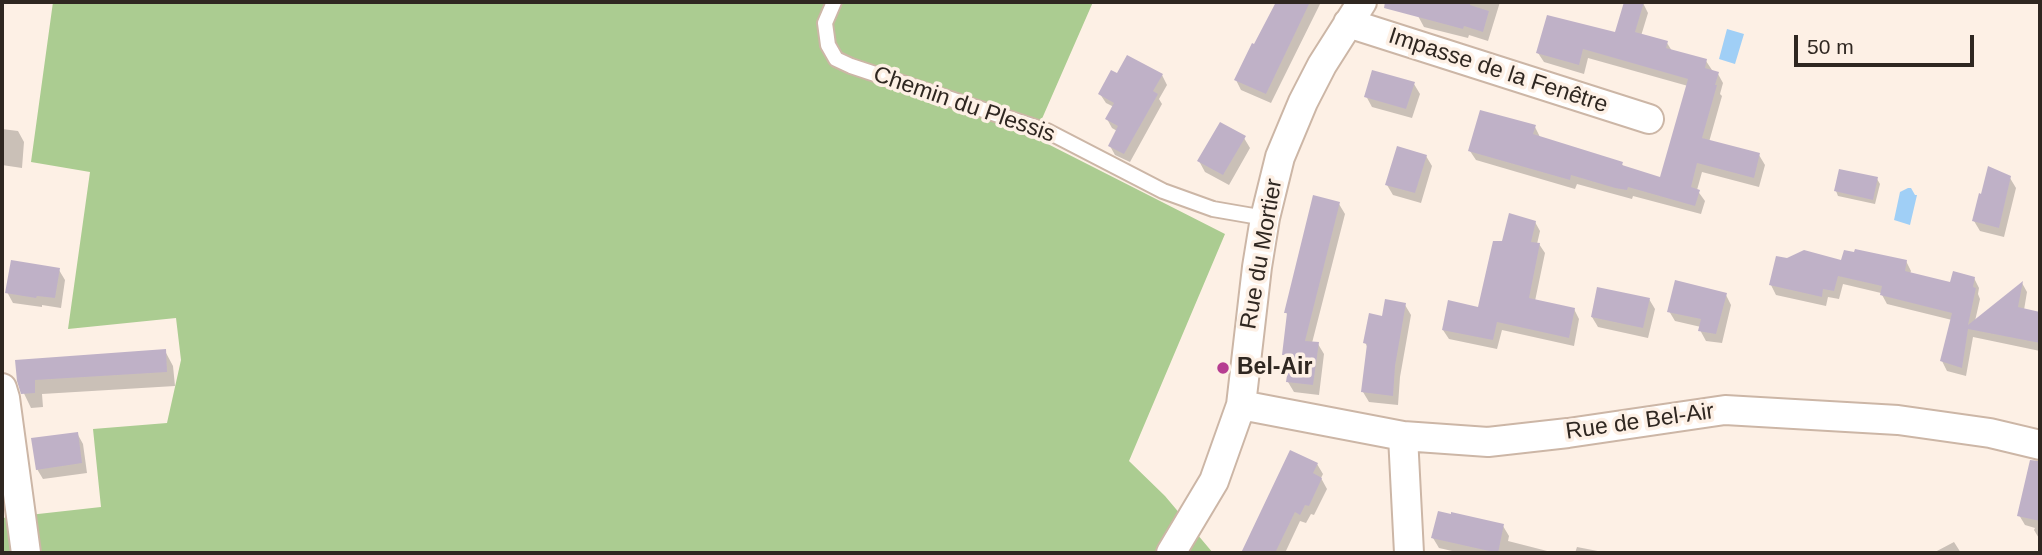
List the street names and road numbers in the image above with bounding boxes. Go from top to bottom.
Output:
street label: Impasse de la Fenêtre [1385,23,1611,119]
street label: Chemin du Plessis [869,61,1059,149]
street label: Rue du Mortier [1235,177,1289,331]
street label: Rue de Bel-Air [1564,398,1716,446]

